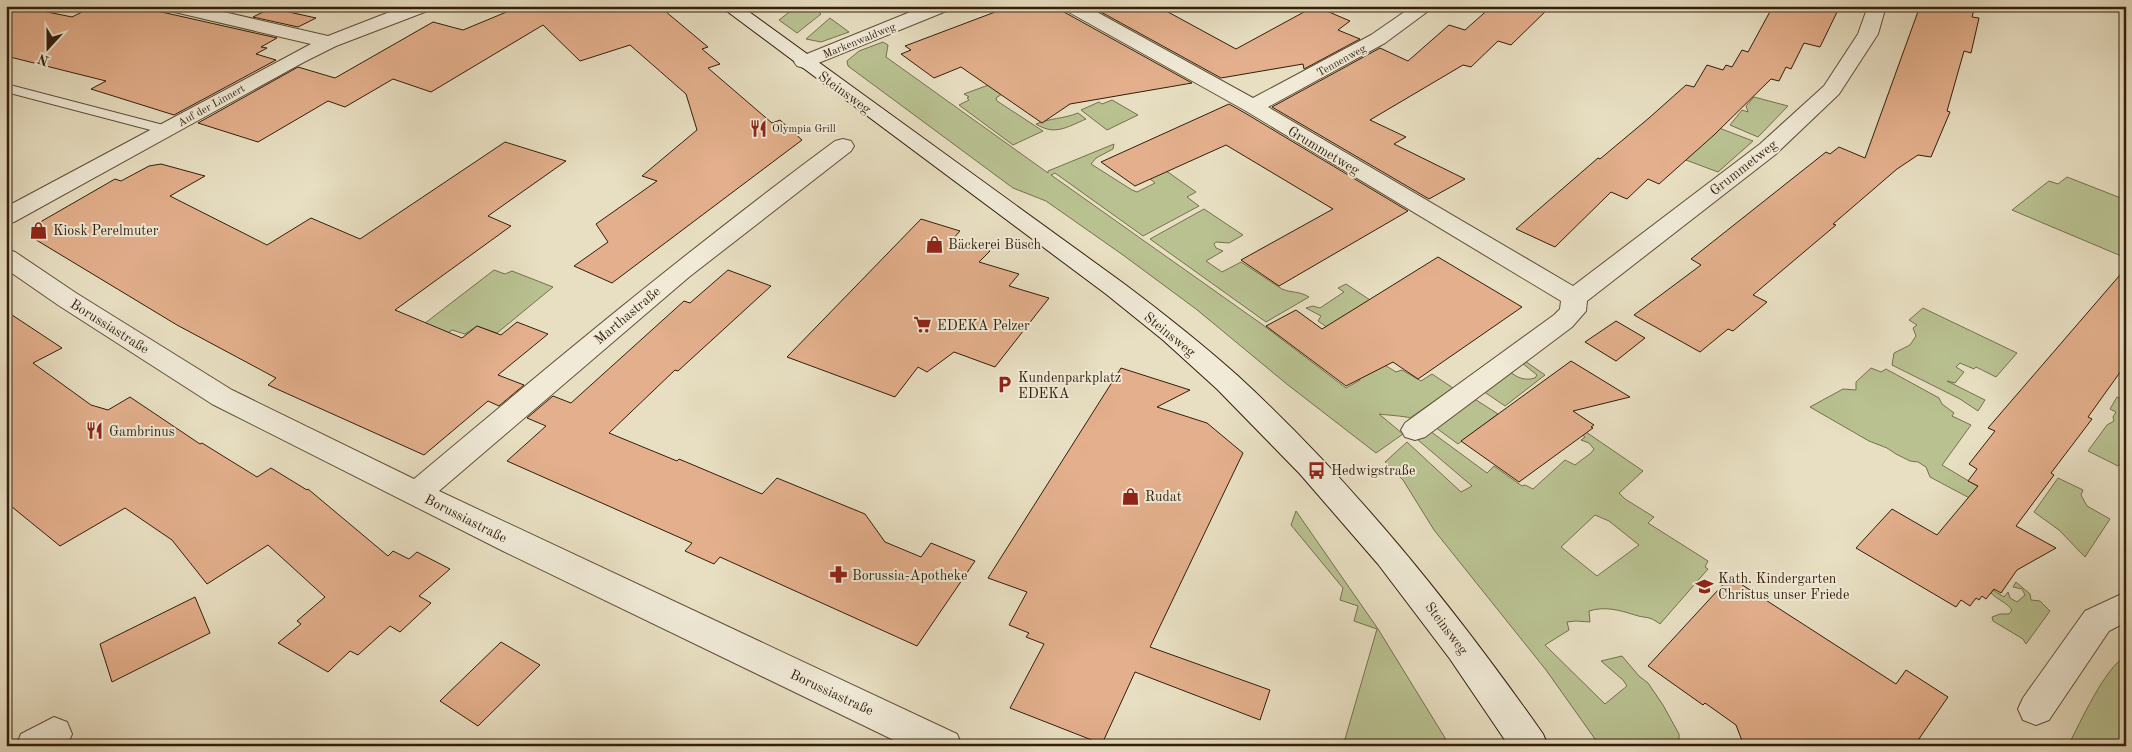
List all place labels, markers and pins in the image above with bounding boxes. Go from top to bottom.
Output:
restaurant icon: Olympia Grill [748,118,768,138]
place label: Olympia Grill [772,124,836,135]
shop icon: Kiosk Perelmuter [29,220,49,240]
place label: Kiosk Perelmuter [53,224,159,238]
shop icon: Bäckerei Büsch [924,234,944,254]
place label: Bäckerei Büsch [948,238,1042,252]
supermarket icon: EDEKA Pelzer [913,315,933,335]
place label: EDEKA Pelzer [937,319,1030,333]
place label: Kundenparkplatz EDEKA [1018,371,1121,401]
parking icon: Kundenparkplatz EDEKA [994,375,1014,395]
restaurant icon: Gambrinus [85,421,105,441]
place label: Gambrinus [109,425,175,439]
bus stop icon: Hedwigstraße [1307,460,1327,480]
place label: Hedwigstraße [1331,464,1415,478]
shop icon: Rudat [1121,486,1141,506]
place label: Rudat [1145,490,1182,504]
pharmacy icon: Borussia-Apotheke [828,565,848,585]
place label: Borussia-Apotheke [852,569,967,583]
place label: Kath. Kindergarten Christus unser Friede [1718,572,1849,602]
school or university icon: Kath. Kindergarten Christus unser Friede [1694,576,1714,596]

